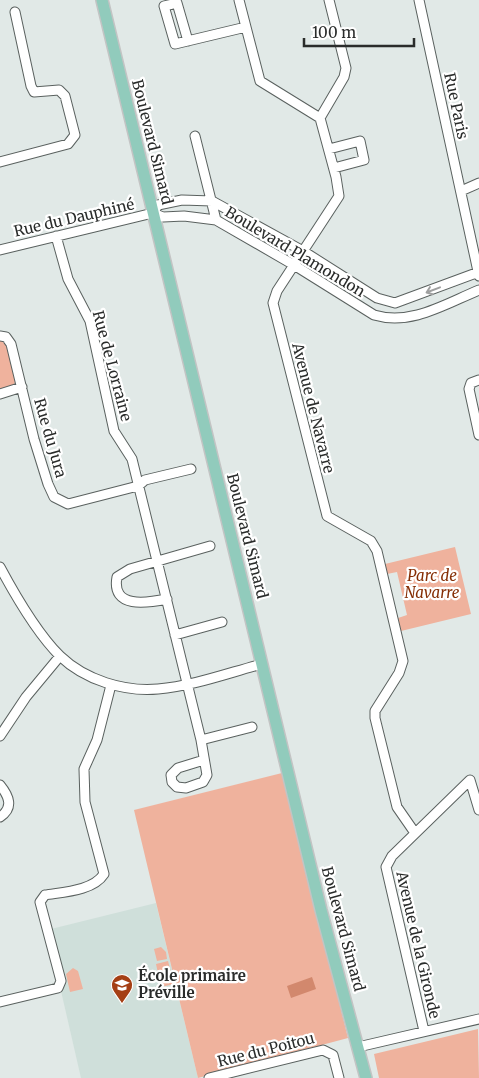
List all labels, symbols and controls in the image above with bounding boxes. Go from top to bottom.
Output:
scale bar [304,15,414,47]
text: 100 m [312,23,356,42]
street label: Rue Paris [440,71,473,141]
street label: Boulevard Simard [128,77,177,206]
street label: Rue du Dauphiné [12,194,136,241]
street label: Boulevard Plamondon [222,202,369,301]
one-way arrow [425,286,441,295]
street label: Rue de Lorraine [89,308,136,423]
street label: Avenue de Navarre [288,340,339,475]
street label: Rue du Jura [30,396,71,480]
street label: Boulevard Simard [223,471,272,600]
park label: Parc de Navarre [404,566,460,602]
street label: Boulevard Simard [318,864,369,993]
street label: Avenue de la Gironde [392,868,445,1021]
place label: École primaire Préville [138,965,246,1002]
school or university icon: École primaire Préville [110,973,134,1004]
street label: Rue du Poitou [215,1028,316,1071]

